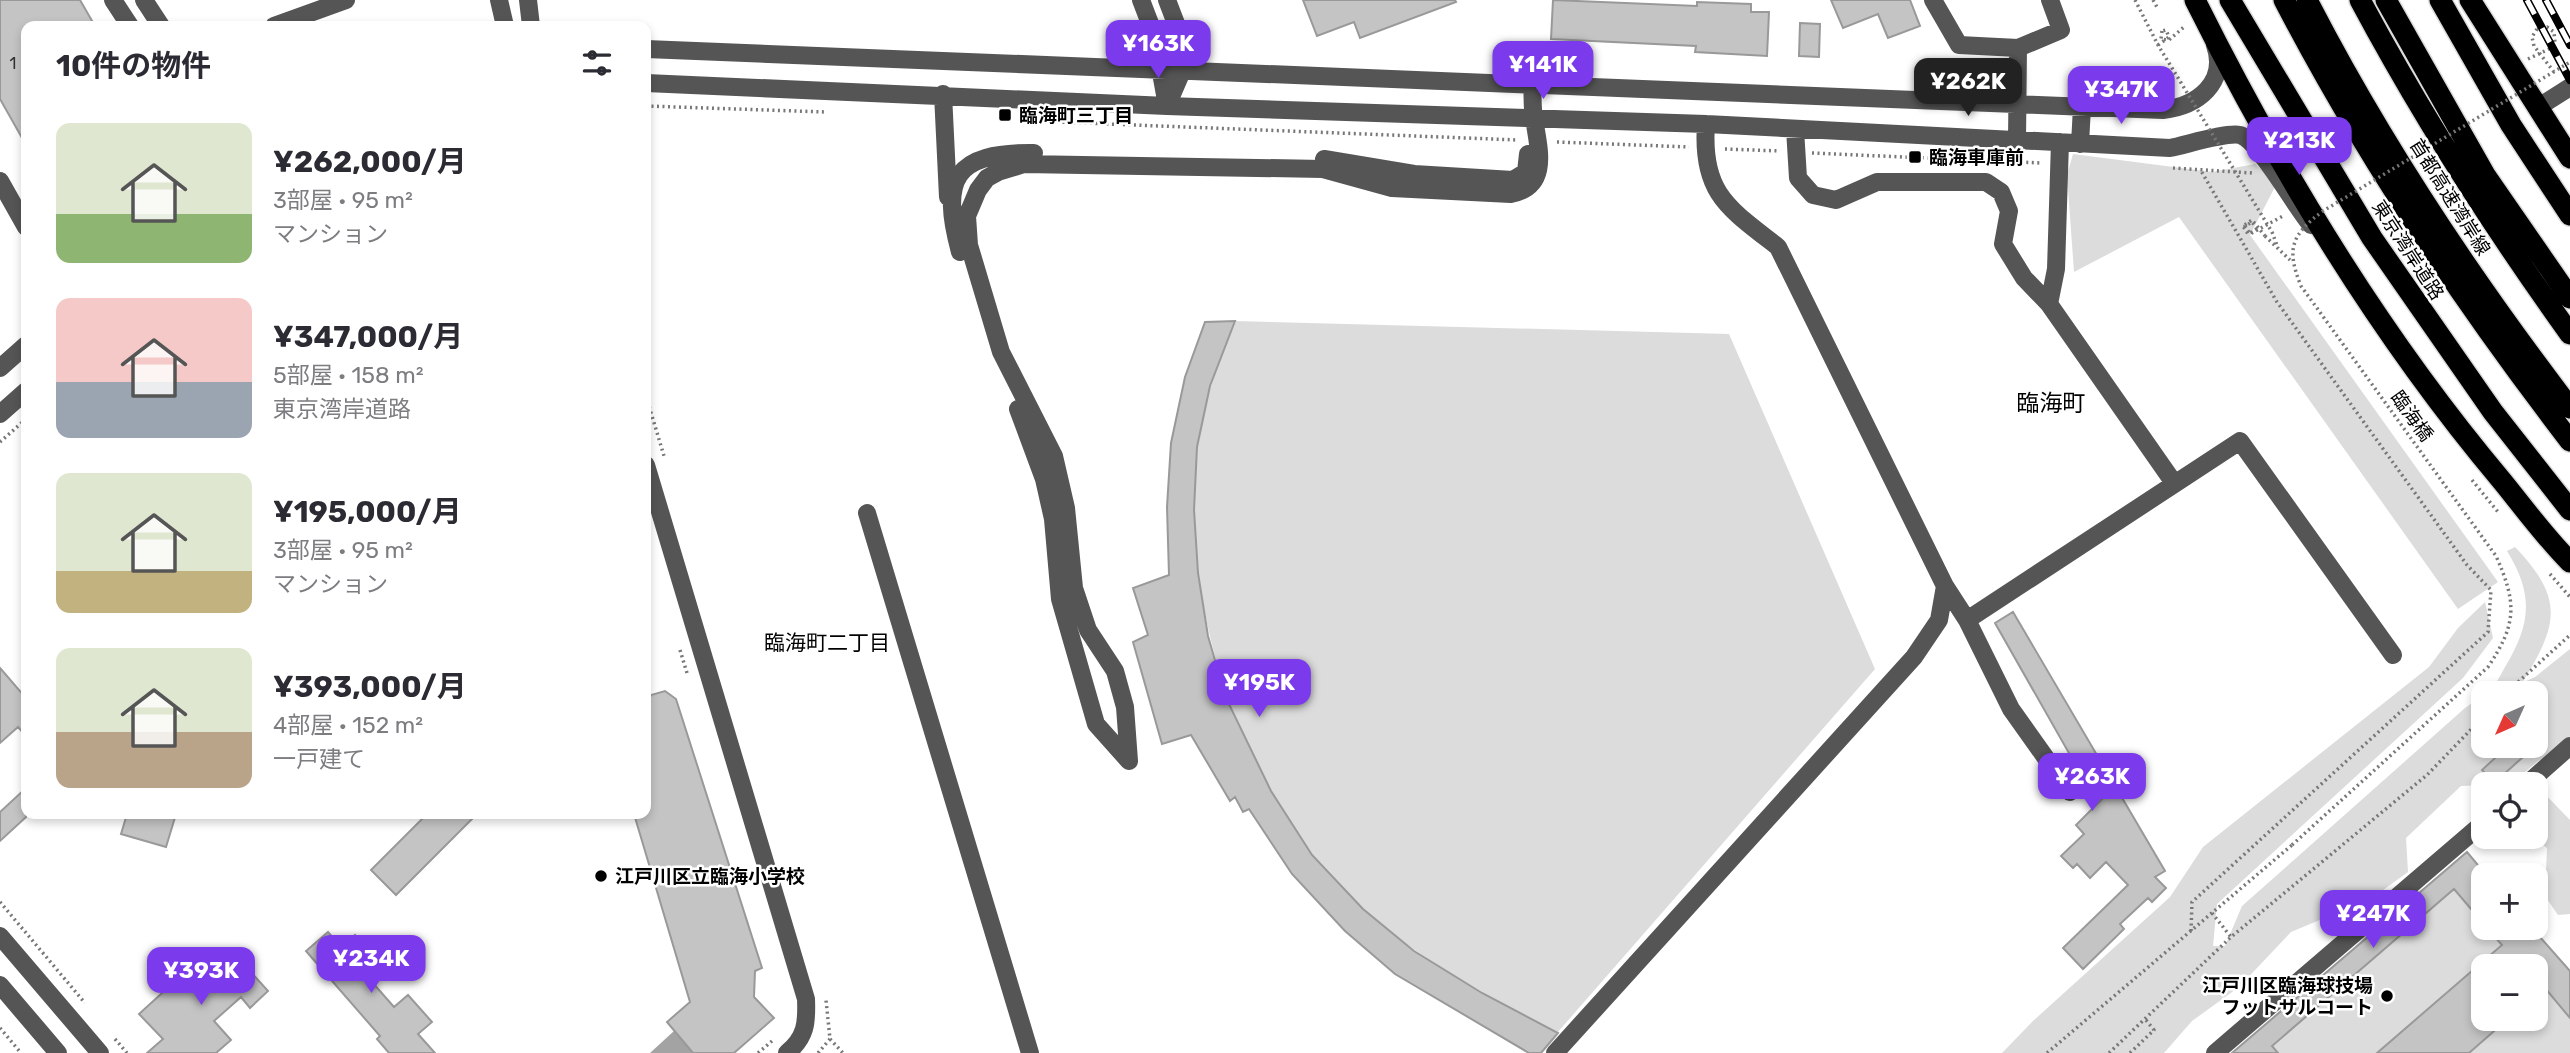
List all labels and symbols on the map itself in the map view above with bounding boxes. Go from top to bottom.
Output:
pin: ¥163K [1109,20,1207,80]
pin: ¥141K [1494,42,1592,101]
house number: 1 [10,54,16,73]
pin: ¥262K [1919,58,2017,118]
pin: ¥347K [2072,66,2170,126]
place label: 臨海町三丁目 [1019,104,1133,127]
marker: 臨海町三丁目 [997,107,1013,123]
pin: ¥213K [2250,118,2348,177]
street label: 首都高速湾岸線 [2405,135,2495,259]
place label: 臨海車庫前 [1929,146,2024,169]
marker: 臨海車庫前 [1907,149,1923,165]
street label: 東京湾岸道路 [2367,196,2449,304]
street label: 臨海橋 [2386,386,2438,446]
district label: 臨海町 [2017,389,2086,417]
district label: 臨海町二丁目 [764,630,890,655]
pin: ¥195K [1210,660,1308,719]
north arrow [2471,681,2548,758]
pin: ¥263K [2043,754,2141,813]
place label: 江戸川区立臨海小学校 [615,865,805,888]
marker: 江戸川区立臨海小学校 [593,868,609,884]
pin: ¥247K [2324,890,2422,950]
pin: ¥234K [322,936,420,995]
pin: ¥393K [152,948,250,1007]
place label: 江戸川区臨海球技場 フットサルコート [2202,974,2373,1019]
marker: 江戸川区臨海球技場 フットサルコート [2379,988,2395,1004]

